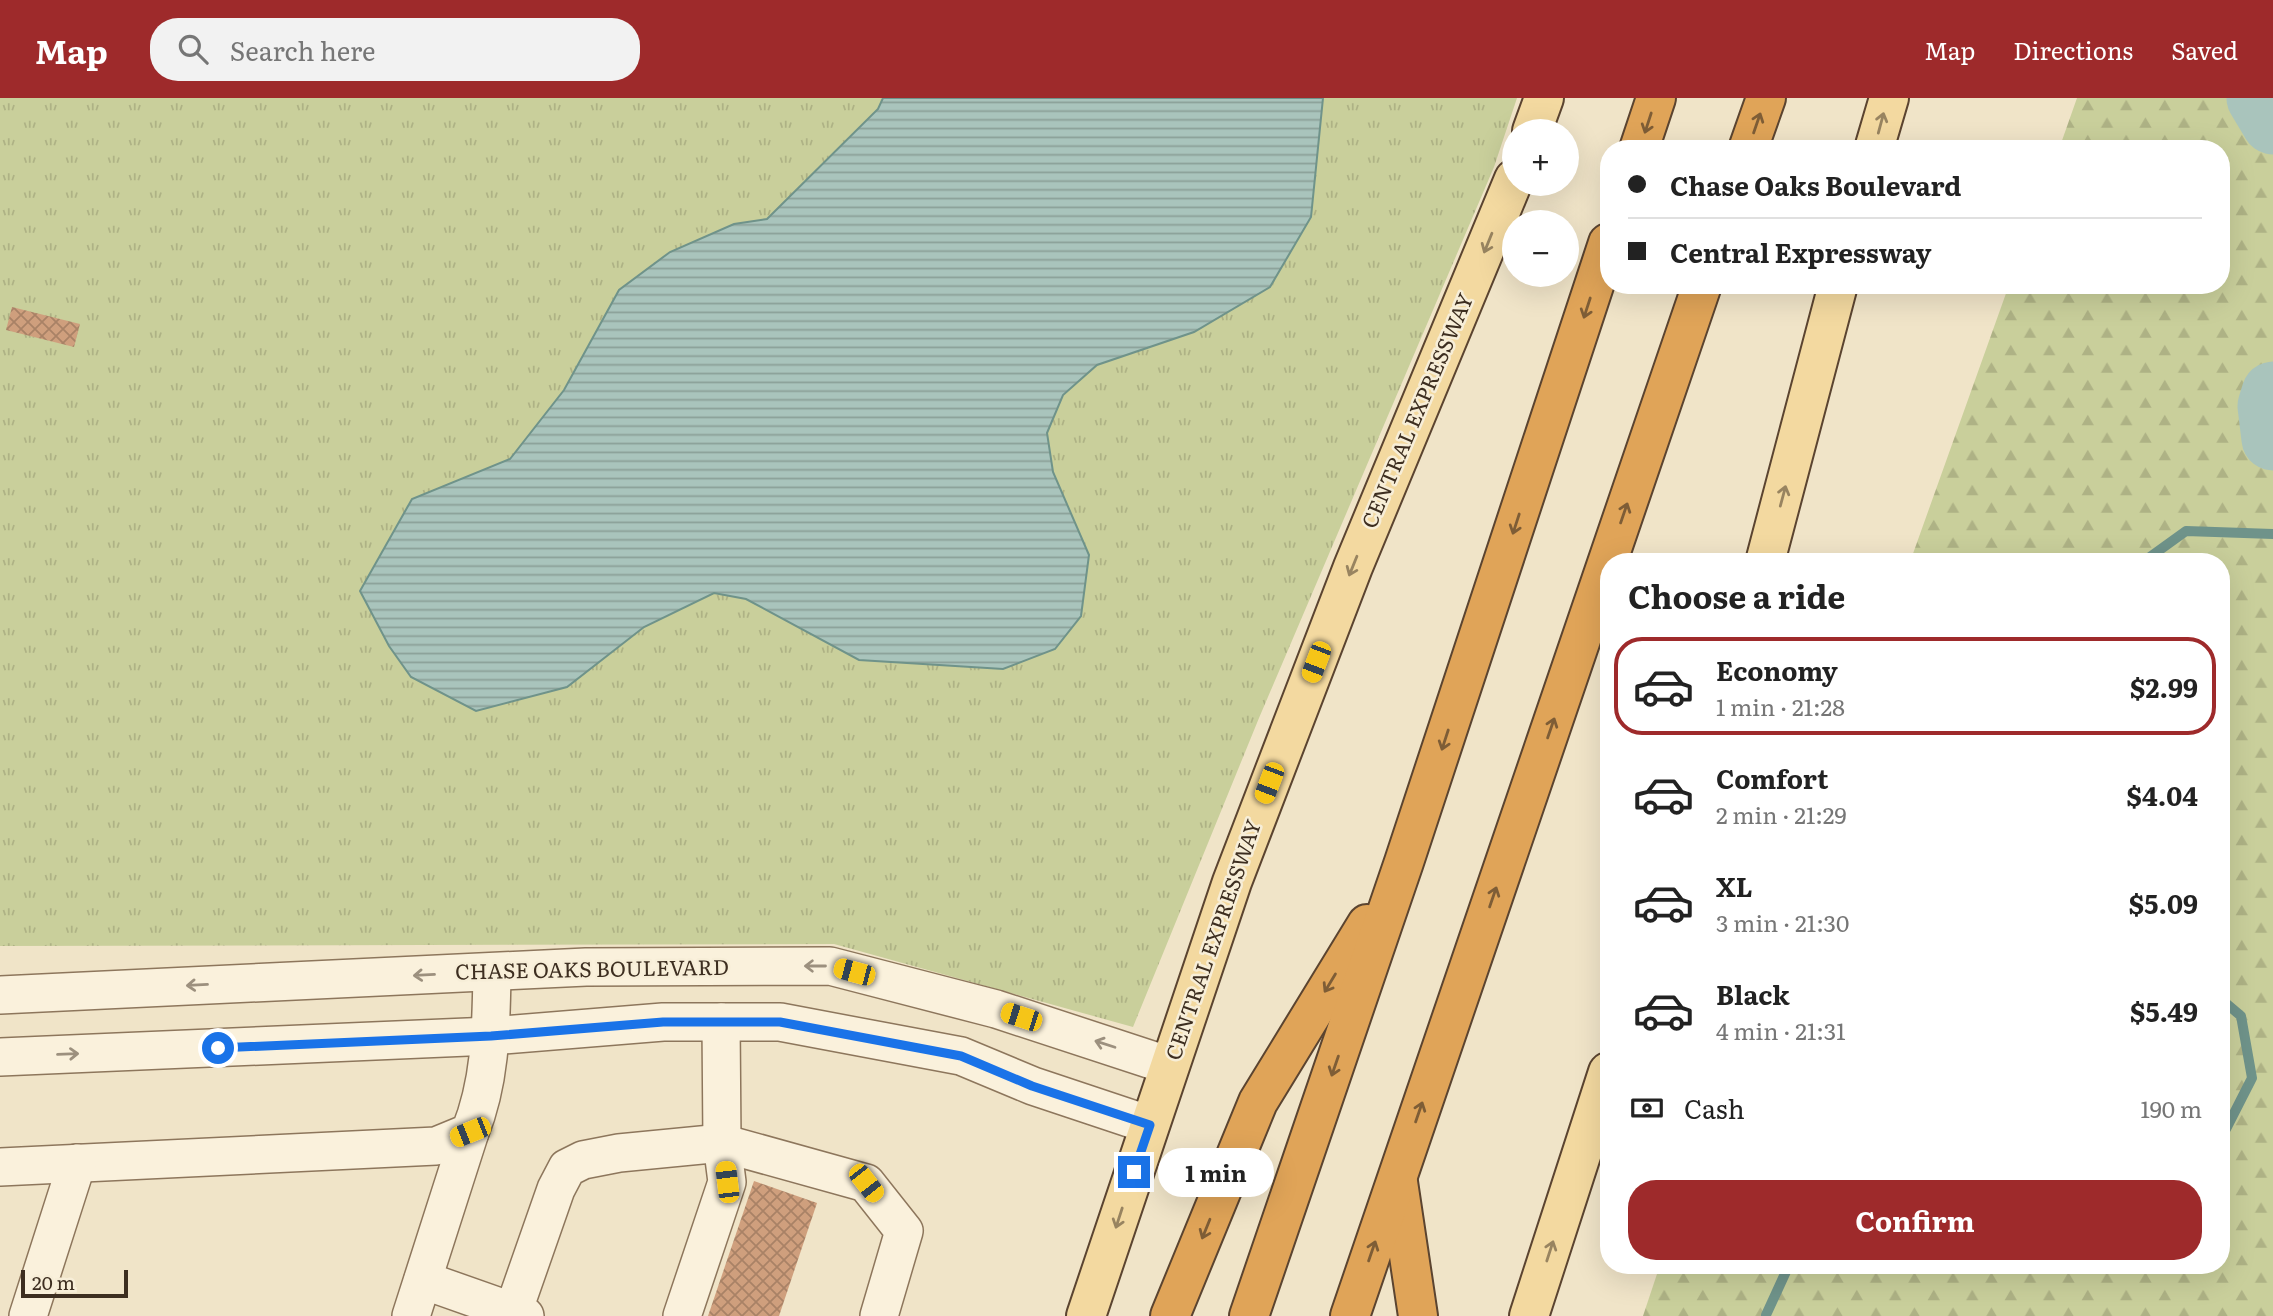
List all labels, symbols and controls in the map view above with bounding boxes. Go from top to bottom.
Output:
search box [150,18,640,81]
text: Map [35,25,108,74]
icon: search [174,30,212,68]
text: Search here [230,30,376,69]
text: Map [1924,32,1975,67]
text: Directions [2013,32,2133,67]
text: Saved [2171,32,2238,67]
one-way arrow [1640,112,1653,134]
one-way arrow [1876,112,1889,134]
one-way arrow [1752,113,1764,135]
map controls [1502,119,1579,287]
button: + [1502,119,1579,196]
text: Chase Oaks Boulevard [1670,165,1961,204]
button: − [1502,210,1579,287]
one-way arrow [1481,231,1494,253]
text: Central Expressway [1670,232,1931,271]
street label: CENTRAL EXPRESSWAY [1352,288,1479,532]
one-way arrow [1580,296,1592,318]
one-way arrow [1777,485,1790,508]
one-way arrow [1619,502,1631,524]
one-way arrow [1509,512,1521,534]
one-way arrow [1346,554,1359,576]
text: Choose a ride [1628,571,1845,619]
car [1299,639,1334,685]
text: Economy [1716,650,1838,689]
icon: car [1632,655,1695,718]
text: $2.99 [2130,667,2198,706]
text: 1 min · 21:28 [1716,689,1845,723]
one-way arrow [1545,717,1558,739]
one-way arrow [1437,728,1450,750]
text: Comfort [1716,758,1828,797]
car [1252,760,1287,806]
icon: car [1632,763,1695,826]
text: $4.04 [2127,775,2198,814]
text: 2 min · 21:29 [1716,797,1846,831]
street label: CENTRAL EXPRESSWAY [1156,815,1267,1064]
text: XL [1716,866,1753,905]
icon: car [1632,871,1695,934]
text: $5.09 [2129,883,2198,922]
one-way arrow [1488,886,1500,908]
text: 3 min · 21:30 [1716,905,1849,939]
street label: CHASE OAKS BOULEVARD [455,950,729,985]
car [831,956,878,988]
one-way arrow [804,959,827,973]
one-way arrow [413,969,436,982]
one-way arrow [1323,973,1337,993]
text: Black [1716,974,1790,1013]
one-way arrow [186,979,209,992]
icon: car [1632,979,1695,1042]
text: $5.49 [2130,991,2198,1030]
car [998,1001,1045,1033]
text: 4 min · 21:31 [1716,1013,1846,1047]
route start [202,1032,234,1064]
one-way arrow [1095,1037,1117,1049]
one-way arrow [56,1047,79,1060]
one-way arrow [1328,1054,1340,1076]
text: Cash [1684,1088,1745,1127]
icon: cash [1628,1089,1666,1127]
text: 190 m [2140,1091,2202,1125]
one-way arrow [1414,1101,1426,1123]
car [447,1114,494,1150]
callout: 1 min [1158,1148,1274,1196]
text: 1 min [1185,1155,1247,1189]
route end [1118,1156,1150,1188]
car [715,1160,740,1204]
car [845,1160,888,1206]
button: Confirm [1628,1180,2202,1260]
one-way arrow [1112,1206,1124,1228]
one-way arrow [1198,1218,1211,1239]
one-way arrow [1367,1241,1379,1263]
one-way arrow [1545,1241,1557,1263]
scale bar [21,1267,128,1299]
text: 20 m [32,1268,75,1296]

